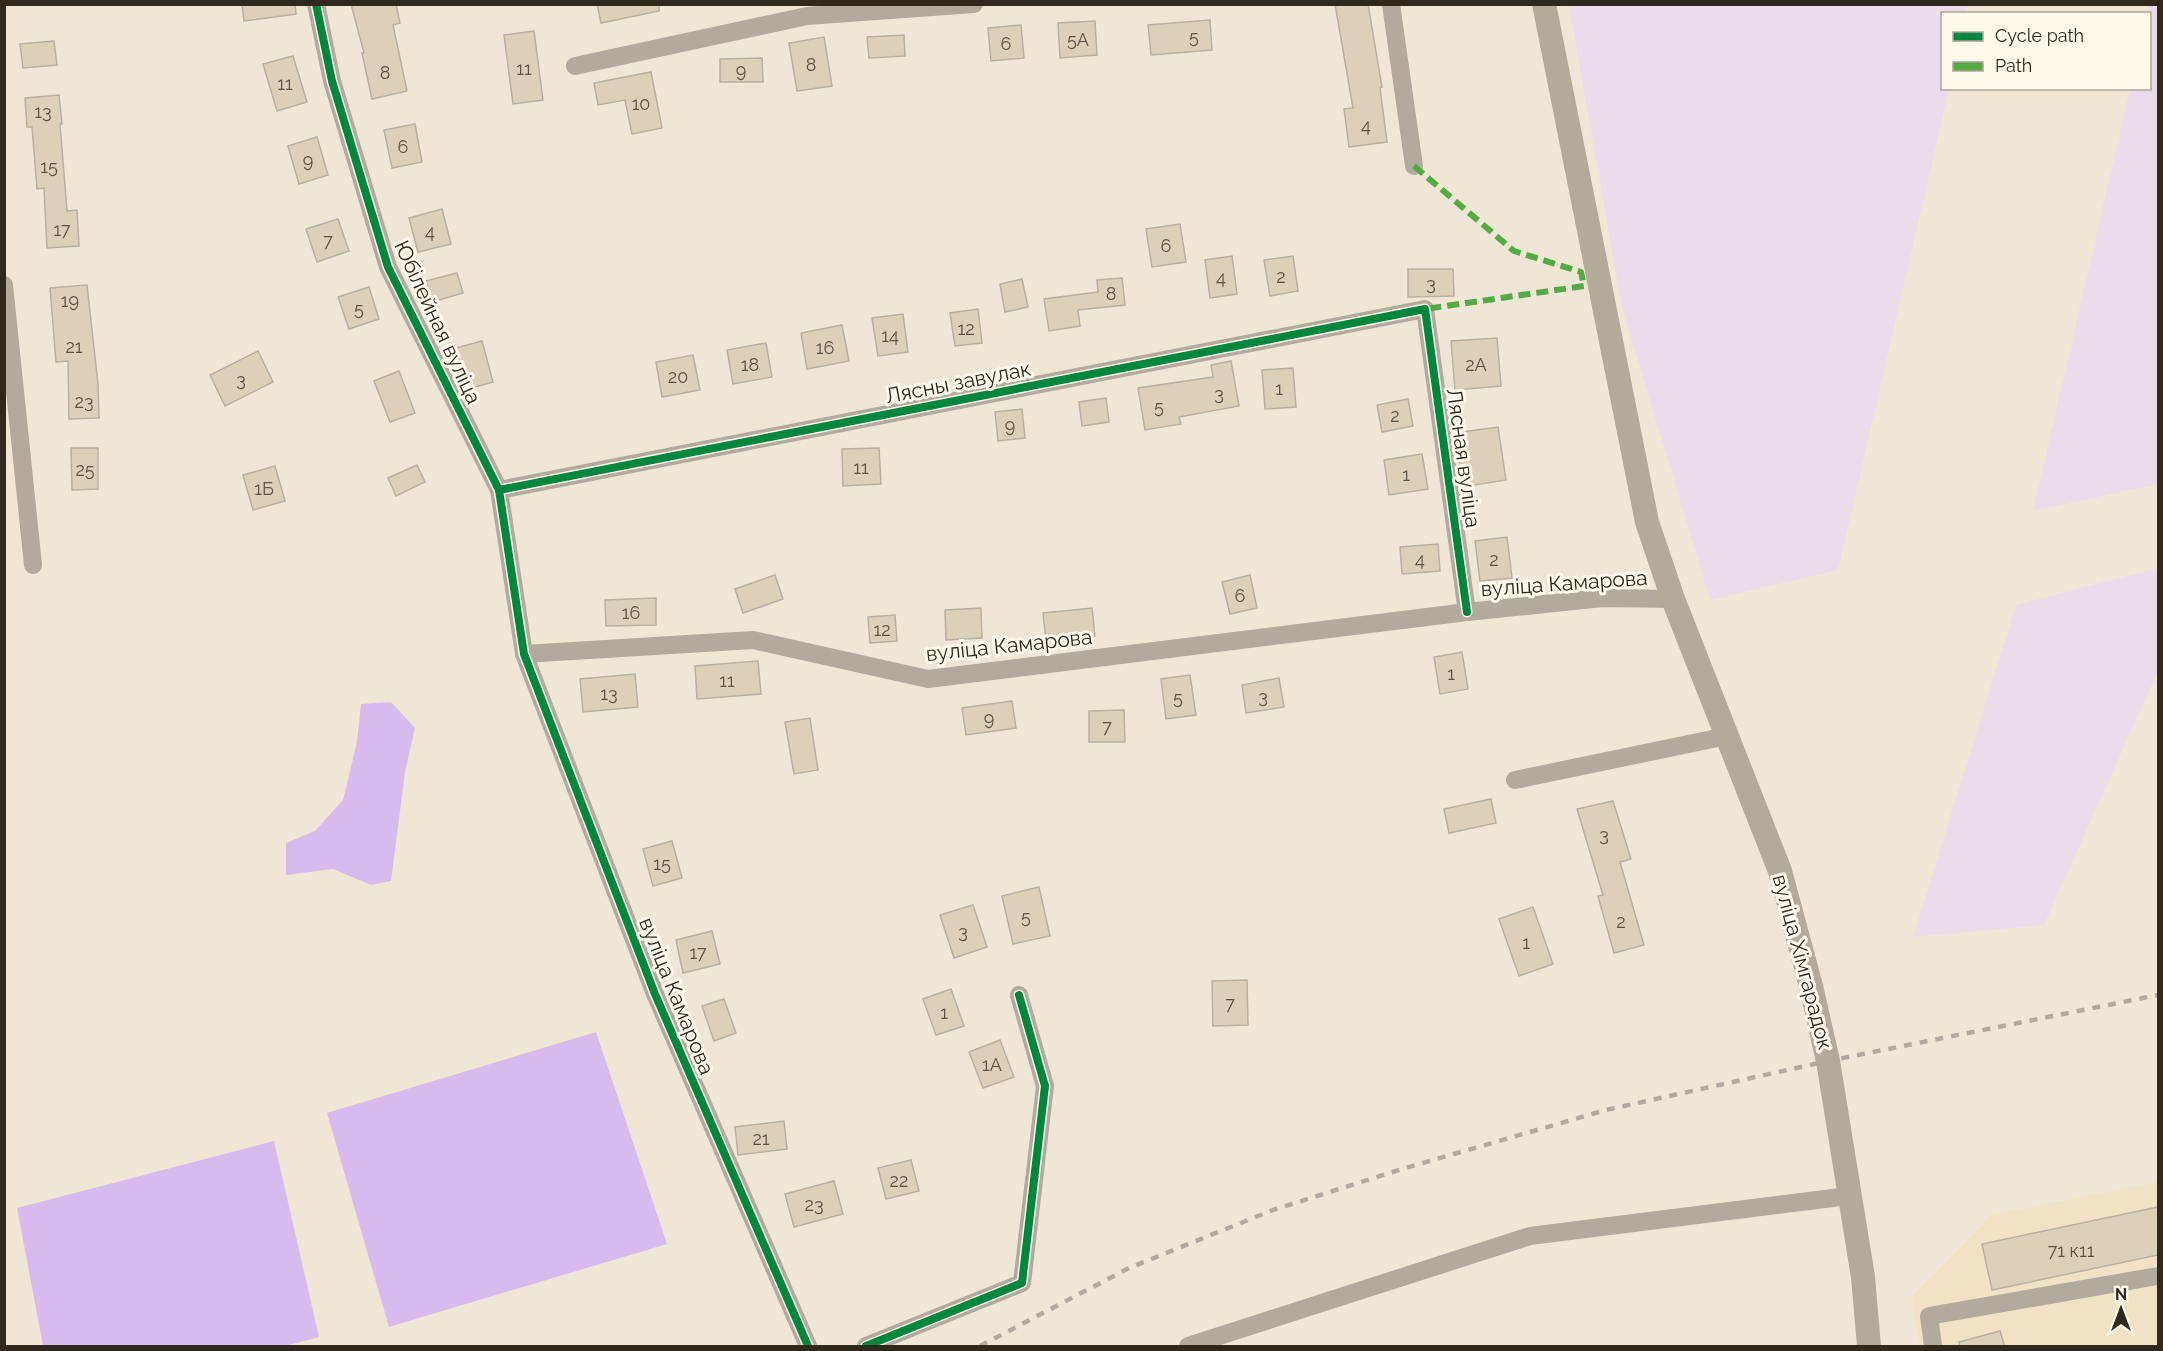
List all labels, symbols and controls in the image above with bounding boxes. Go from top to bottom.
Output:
legend [1941,12,2151,90]
text: Cycle path [1995,25,2084,46]
house number: 5 [1189,26,1199,47]
house number: 5А [1067,29,1089,50]
house number: 6 [1001,33,1012,54]
house number: 8 [806,54,816,75]
text: Path [1995,55,2032,76]
house number: 11 [516,58,532,79]
house number: 9 [736,60,746,81]
house number: 8 [380,62,390,83]
house number: 11 [277,73,293,94]
house number: 10 [632,93,650,114]
house number: 13 [34,101,52,122]
house number: 4 [1361,115,1371,136]
house number: 6 [398,136,409,157]
house number: 9 [303,150,313,171]
house number: 15 [40,156,58,177]
house number: 17 [53,219,71,240]
house number: 4 [425,221,435,242]
house number: 7 [323,230,333,251]
house number: 6 [1161,235,1172,256]
street label: Юбілейная вуліца [389,236,487,408]
house number: 2 [1276,266,1286,287]
house number: 4 [1216,267,1226,288]
house number: 3 [1426,273,1436,294]
house number: 8 [1106,283,1116,304]
house number: 19 [61,290,79,311]
house number: 5 [354,298,364,319]
house number: 12 [957,318,975,339]
house number: 14 [881,325,899,346]
house number: 21 [65,336,83,357]
house number: 16 [816,337,834,358]
house number: 18 [741,354,759,375]
house number: 2А [1465,354,1487,375]
street label: Лясны завулак [883,356,1033,408]
house number: 20 [668,366,688,387]
house number: 3 [236,369,246,390]
house number: 1 [1275,378,1283,399]
house number: 3 [1214,383,1224,404]
street label: Лясная вуліца [1442,387,1486,529]
house number: 23 [75,391,94,412]
house number: 5 [1154,396,1164,417]
house number: 2 [1390,405,1400,426]
house number: 9 [1005,415,1015,436]
house number: 11 [853,457,869,478]
house number: 25 [75,459,95,480]
house number: 1 [1402,464,1410,485]
house number: 1Б [254,478,274,499]
house number: 4 [1415,549,1425,570]
house number: 2 [1489,549,1499,570]
street label: вуліца Камарова [1480,565,1648,601]
house number: 6 [1235,585,1246,606]
house number: 16 [622,602,640,623]
house number: 12 [873,619,891,640]
street label: вуліца Камарова [925,624,1093,666]
house number: 1 [1447,663,1455,684]
house number: 11 [719,670,735,691]
house number: 13 [600,683,618,704]
house number: 3 [1258,686,1268,707]
house number: 5 [1173,687,1183,708]
house number: 9 [984,708,994,729]
house number: 7 [1102,716,1112,737]
house number: 3 [1599,824,1609,845]
house number: 15 [653,853,671,874]
street label: вуліца Хімгарадок [1768,872,1838,1053]
house number: 5 [1021,906,1031,927]
house number: 2 [1616,911,1626,932]
street label: вуліца Камарова [634,914,720,1078]
house number: 3 [958,921,968,942]
house number: 1 [1522,932,1530,953]
house number: 17 [689,942,707,963]
house number: 7 [1225,993,1235,1014]
house number: 1 [940,1002,948,1023]
house number: 1А [982,1054,1002,1075]
house number: 21 [752,1128,770,1149]
house number: 22 [890,1170,908,1191]
house number: 23 [805,1194,824,1215]
house number: 71 к11 [2048,1240,2095,1261]
north arrow [2091,1279,2151,1339]
text: N [2115,1285,2127,1304]

